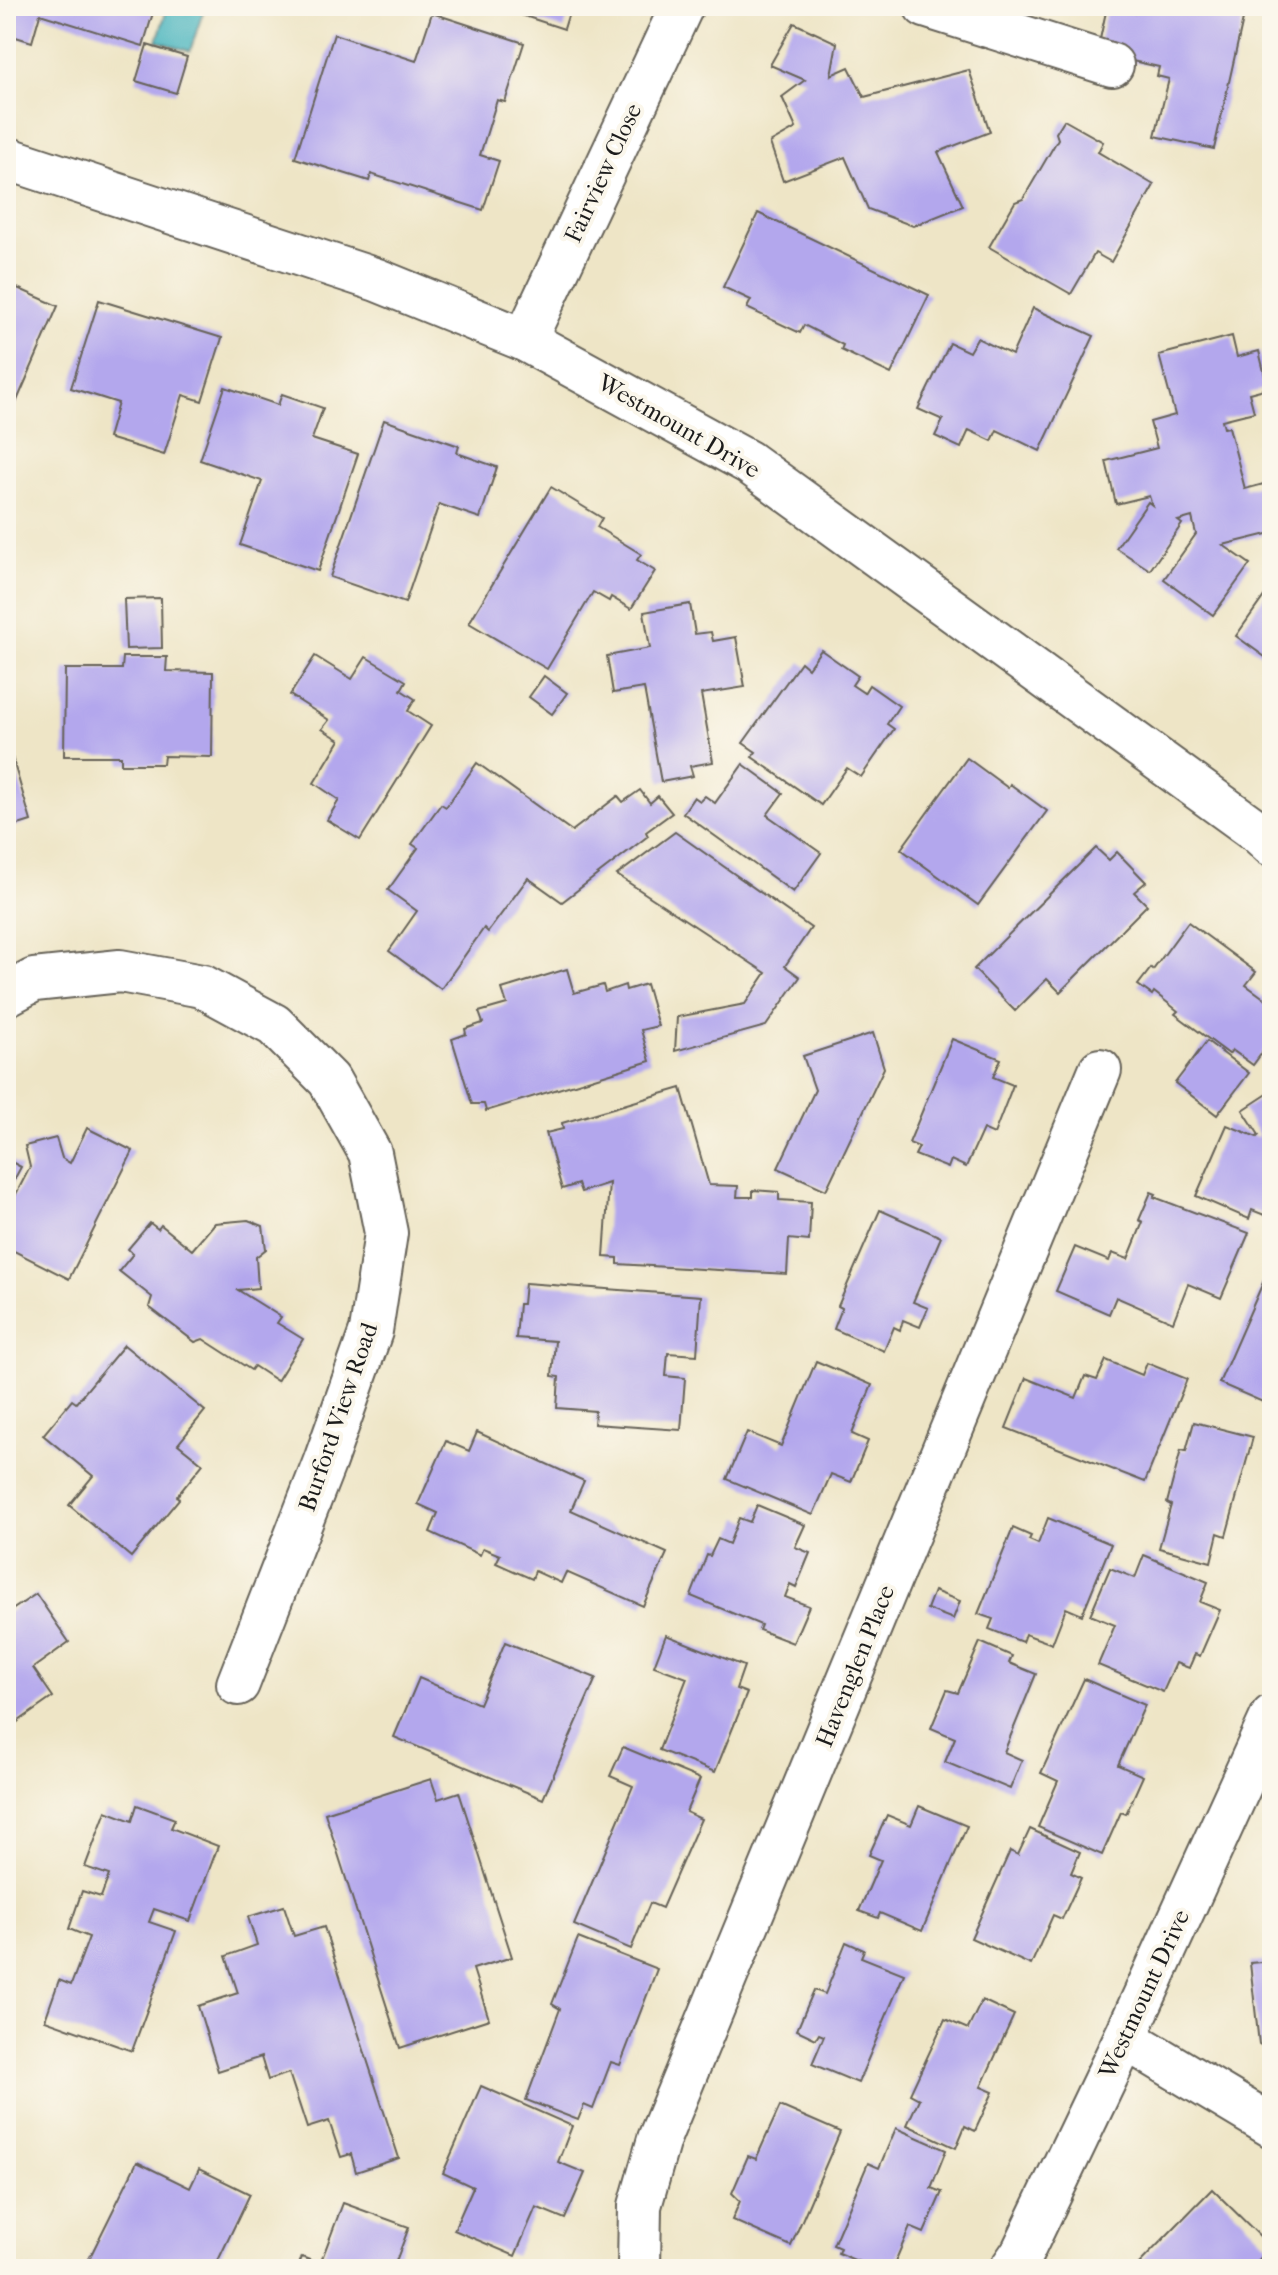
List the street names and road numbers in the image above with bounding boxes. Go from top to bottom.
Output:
street label: Fairview Close [559,99,648,247]
street label: Westmount Drive [592,368,765,484]
street label: Burford View Road [293,1318,384,1515]
street label: Havenglen Place [810,1581,900,1751]
street label: Westmount Drive [1092,1905,1195,2084]

